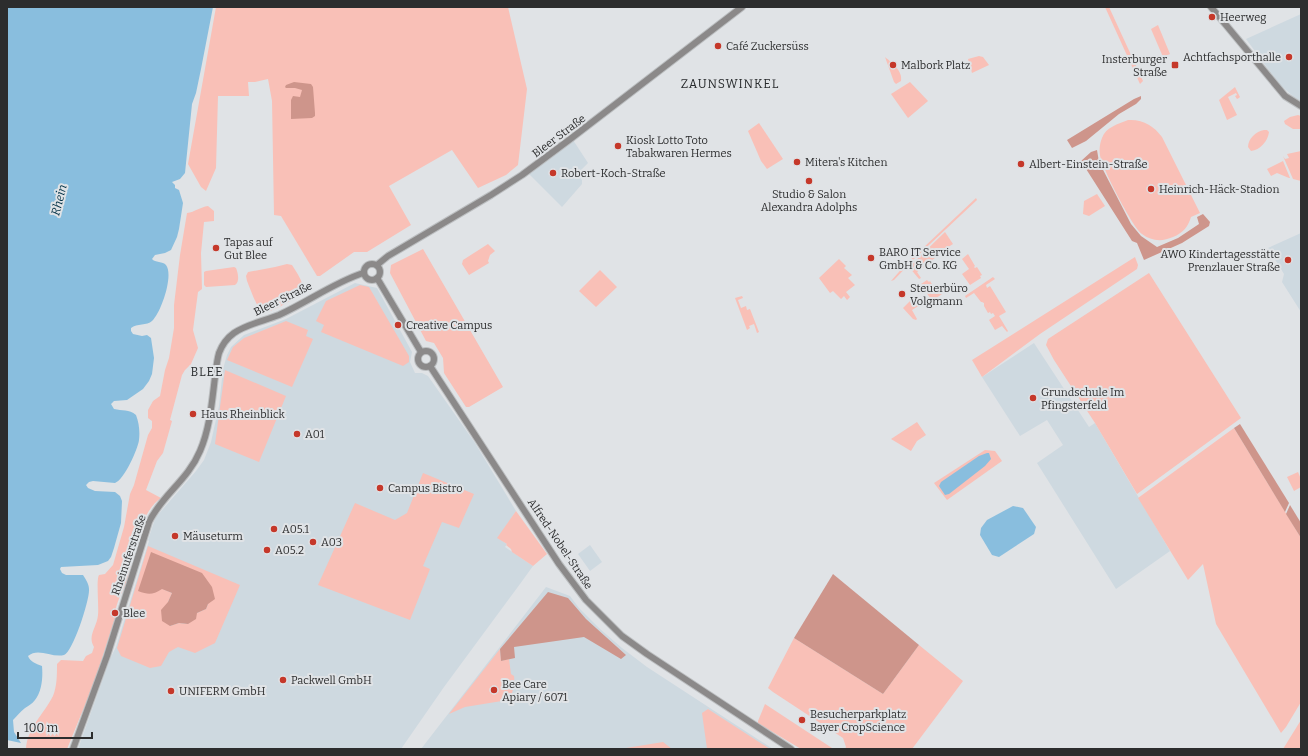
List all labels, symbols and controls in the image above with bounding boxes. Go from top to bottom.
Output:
place label: Heerweg [1220,11,1266,24]
marker: Heerweg [1207,12,1217,22]
place label: Café Zuckersüss [726,40,809,53]
marker: Café Zuckersüss [713,41,723,51]
place label: Achtfachsporthalle [1183,51,1281,64]
marker: Achtfachsporthalle [1284,52,1294,62]
place label: Insterburger Straße [1102,53,1167,79]
place label: Malbork Platz [901,59,970,72]
marker: Malbork Platz [888,60,898,70]
marker: Insterburger Straße [1170,60,1180,70]
district label: ZAUNSWINKEL [681,77,779,91]
street label: Bleer Straße [530,112,588,160]
place label: Kiosk Lotto Toto Tabakwaren Hermes [626,134,732,160]
marker: Kiosk Lotto Toto Tabakwaren Hermes [613,141,623,151]
place label: Mitera's Kitchen [805,156,887,169]
marker: Mitera's Kitchen [792,157,802,167]
place label: Albert-Einstein-Straße [1029,158,1147,171]
marker: Albert-Einstein-Straße [1016,159,1026,169]
place label: Robert-Koch-Straße [561,167,666,180]
marker: Robert-Koch-Straße [548,168,558,178]
marker: Studio & Salon Alexandra Adolphs [804,176,814,186]
water label: Rhein [48,183,70,217]
place label: Heinrich-Häck-Stadion [1159,183,1279,196]
marker: Heinrich-Häck-Stadion [1146,184,1156,194]
place label: Studio & Salon Alexandra Adolphs [761,188,857,214]
place label: Tapas auf Gut Blee [224,236,274,262]
marker: Tapas auf Gut Blee [211,243,221,253]
place label: BARO IT Service GmbH & Co. KG [879,246,961,272]
place label: AWO Kindertagesstätte Prenzlauer Straße [1161,248,1280,274]
marker: BARO IT Service GmbH & Co. KG [866,253,876,263]
marker: AWO Kindertagesstätte Prenzlauer Straße [1283,255,1293,265]
street label: Bleer Straße [252,279,314,319]
place label: Steuerbüro Volgmann [910,282,968,308]
marker: Steuerbüro Volgmann [897,289,907,299]
place label: Creative Campus [406,319,492,332]
marker: Creative Campus [393,320,403,330]
district label: BLEE [191,365,223,379]
place label: Grundschule Im Pfingsterfeld [1041,386,1125,412]
marker: Grundschule Im Pfingsterfeld [1028,393,1038,403]
place label: Haus Rheinblick [201,408,285,421]
marker: Haus Rheinblick [188,409,198,419]
place label: A01 [305,428,325,441]
marker: A01 [292,429,302,439]
place label: Campus Bistro [388,482,463,495]
marker: Campus Bistro [375,483,385,493]
street label: Alfred-Nobel-Straße [525,496,595,592]
street label: Rheinuferstraße [109,513,149,597]
place label: A05.1 [282,523,309,536]
marker: A05.1 [269,524,279,534]
place label: Mäuseturm [183,530,243,543]
marker: Mäuseturm [170,531,180,541]
place label: A03 [321,536,342,549]
marker: A03 [308,537,318,547]
place label: A05.2 [275,544,304,557]
marker: A05.2 [262,545,272,555]
place label: Blee [123,607,145,620]
marker: Blee [110,608,120,618]
place label: Packwell GmbH [291,674,372,687]
marker: Packwell GmbH [278,675,288,685]
place label: Bee Care Apiary / 6071 [502,678,568,704]
place label: UNIFERM GmbH [179,685,266,698]
marker: Bee Care Apiary / 6071 [489,685,499,695]
marker: UNIFERM GmbH [166,686,176,696]
place label: Besucherparkplatz Bayer CropScience [810,708,906,734]
scale bar [18,714,92,740]
marker: Besucherparkplatz Bayer CropScience [797,715,807,725]
text: 100 m [24,721,59,735]

